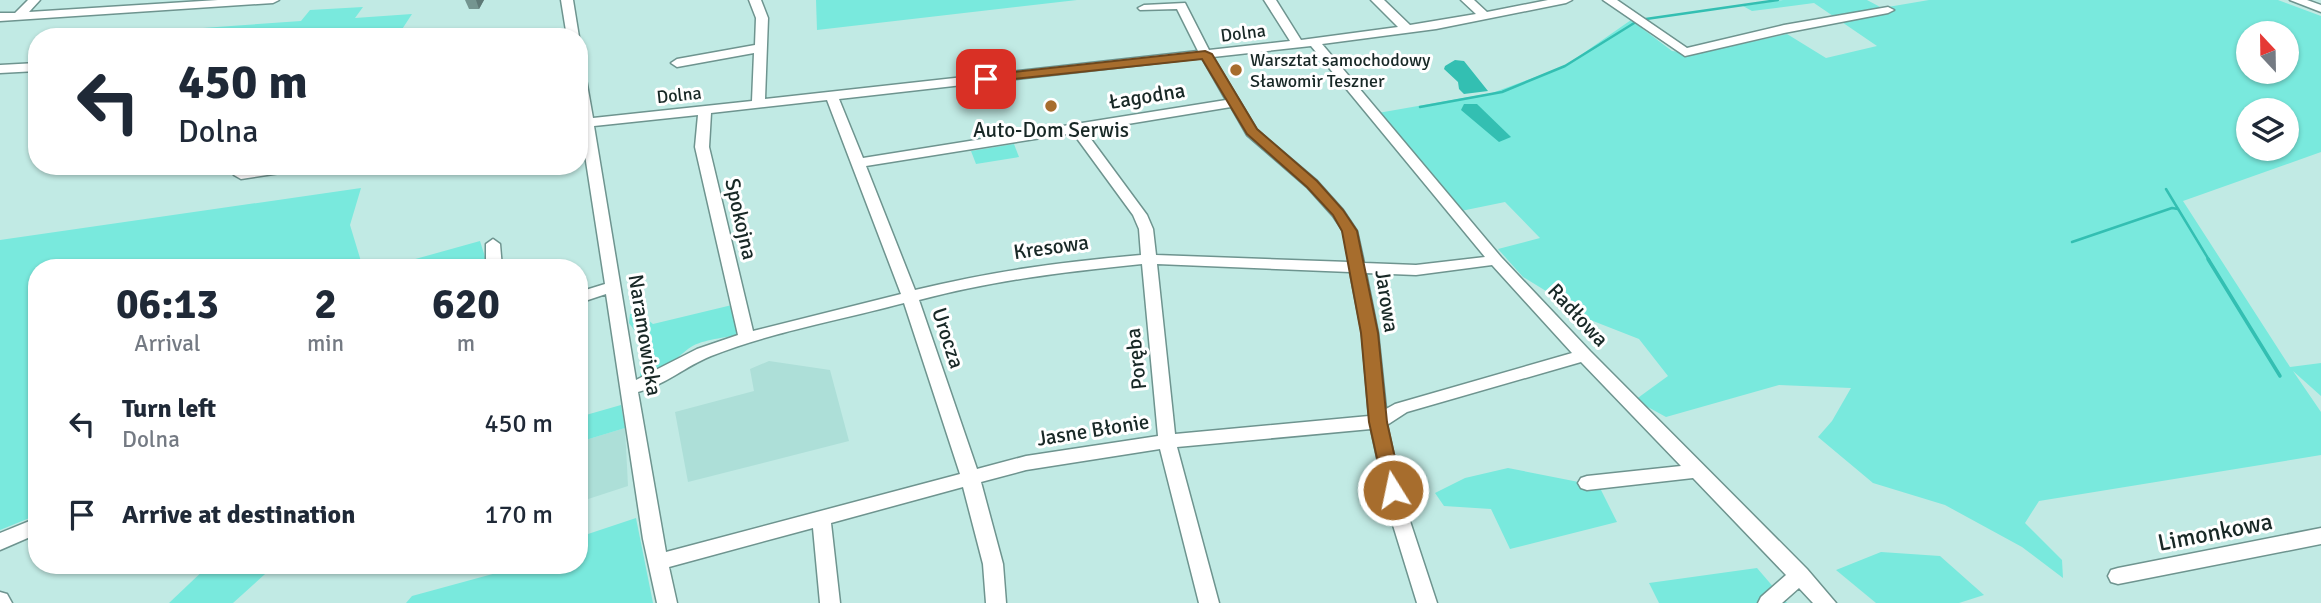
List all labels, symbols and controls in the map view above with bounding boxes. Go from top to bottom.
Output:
street label: Dolna [1219,19,1267,47]
north arrow [2236,21,2300,84]
map controls [2236,21,2299,161]
pin [956,49,1016,109]
place label: Warsztat samochodowy Sławomir Teszner [1250,49,1431,92]
text: 450 m [178,52,308,112]
icon: left [63,56,154,147]
icon: arrive [967,60,1005,98]
marker: Warsztat samochodowy Sławomir Teszner [1228,62,1244,78]
street label: Łagodna [1107,77,1187,115]
street label: Dolna [655,82,703,108]
marker: Auto-Dom Serwis [1043,98,1059,114]
button: layers [2236,98,2299,161]
text: Dolna [178,112,258,151]
place label: Auto-Dom Serwis [973,117,1129,143]
street label: Spokojna [719,176,763,262]
street label: Kresowa [1012,229,1090,265]
street label: Jarowa [1369,268,1405,334]
street label: Naramowicka [623,272,667,398]
street label: Radłowa [1542,278,1614,352]
text: 06:13 [116,279,219,330]
text: 2 [314,279,337,330]
text: 620 [432,279,500,330]
street label: Urocza [926,304,970,372]
street label: Poręba [1120,327,1152,391]
text: Arrival [134,329,201,358]
text: min [307,329,344,358]
text: m [457,329,475,358]
text: Turn left [122,393,216,425]
icon: left [63,405,101,443]
text: 450 m [484,408,553,440]
street label: Jasne Błonie [1035,408,1151,452]
text: Dolna [122,425,180,454]
position arrow [1356,453,1430,527]
icon: arrive [63,496,101,534]
text: Arrive at destination [122,499,355,531]
text: 170 m [484,499,553,531]
street label: Limonkowa [2155,506,2275,558]

